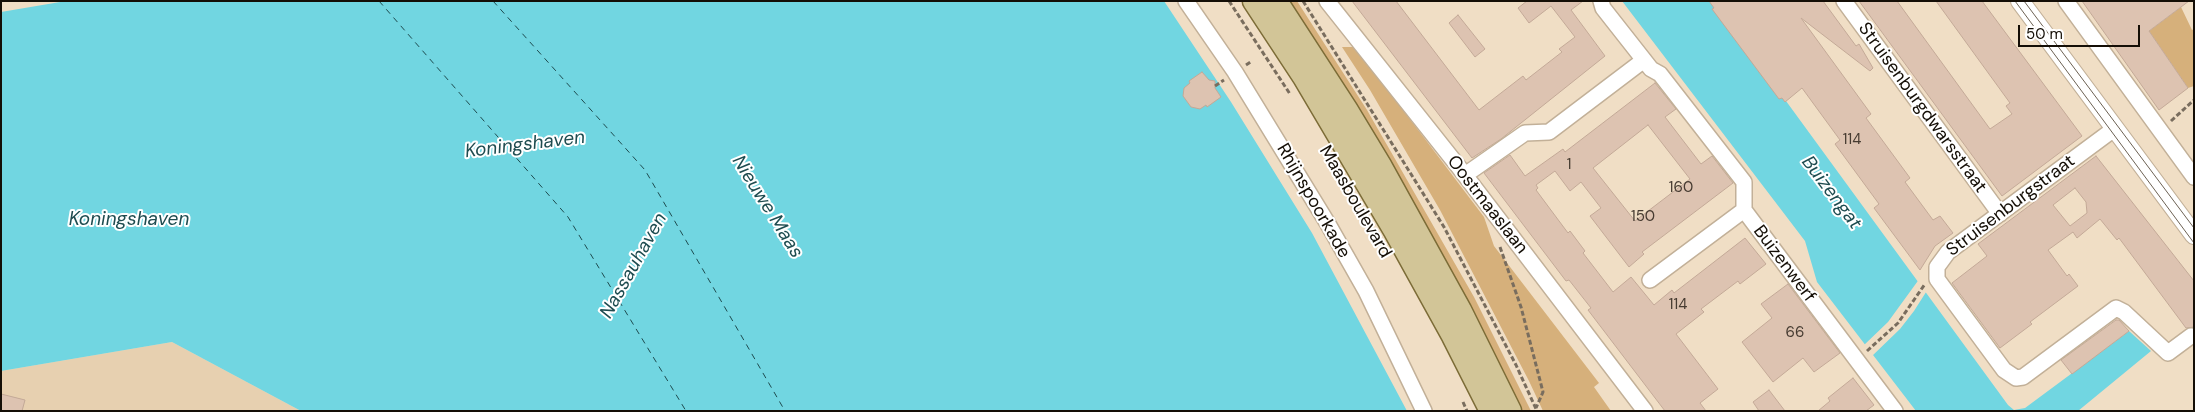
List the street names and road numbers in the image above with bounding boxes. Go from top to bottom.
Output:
street label: Struisenburgdwarsstraat [1853,19,1991,197]
street label: Rhijnspoorkade [1271,140,1355,262]
street label: Maasboulevard [1314,142,1396,262]
street label: Struisenburgstraat [1943,151,2079,261]
street label: Oostmaaslaan [1442,152,1532,258]
street label: Buizenwerf [1748,221,1820,307]

